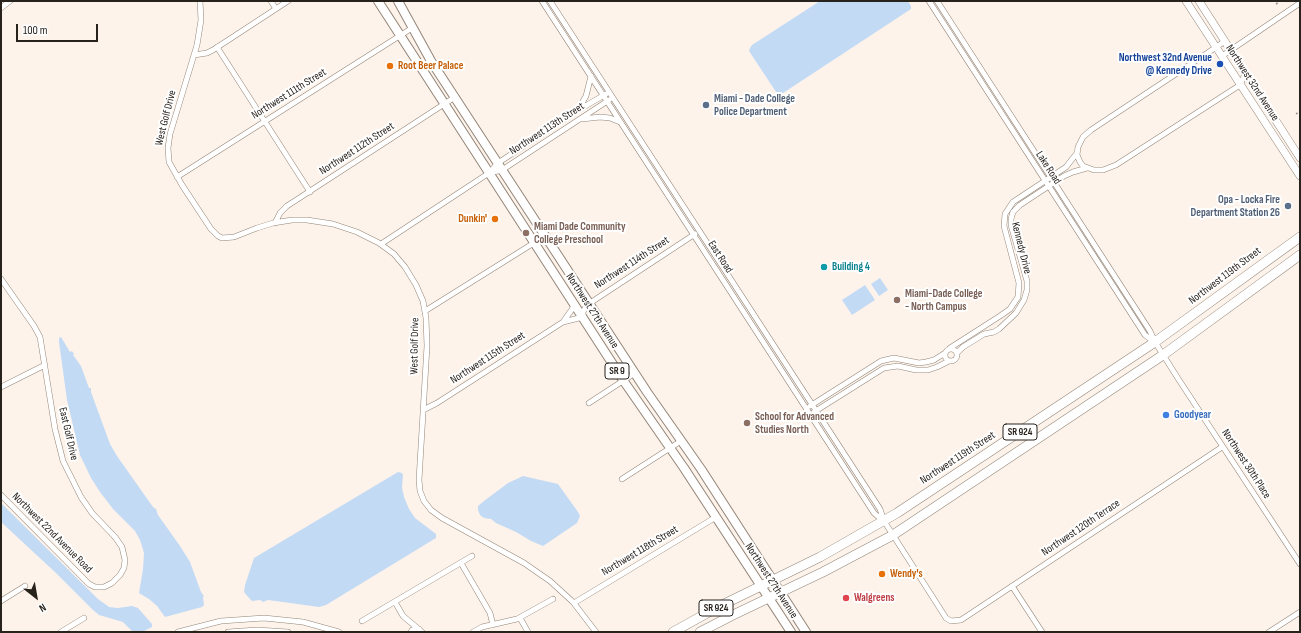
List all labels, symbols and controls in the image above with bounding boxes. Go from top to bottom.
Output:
scale bar [18,16,100,42]
text: 100 m [23,23,48,38]
street label: Northwest 32nd Avenue [1222,42,1282,124]
place label: Northwest 32nd Avenue @ Kennedy Drive [1119,51,1212,77]
place label: Root Beer Palace [398,59,463,73]
marker: Northwest 32nd Avenue @ Kennedy Drive [1215,59,1225,69]
marker: Root Beer Palace [385,61,395,71]
street label: Northwest 111th Street [249,66,329,122]
street label: West Golf Drive [153,89,179,147]
place label: Miami - Dade College Police Department [714,92,795,118]
street label: Northwest 113th Street [507,100,587,158]
marker: Miami - Dade College Police Department [701,100,711,110]
street label: Northwest 112th Street [317,120,397,178]
street label: Lake Road [1032,149,1064,187]
place label: Opa - Locka Fire Department Station 26 [1191,193,1280,219]
marker: Opa - Locka Fire Department Station 26 [1283,201,1293,211]
place label: Dunkin' [458,212,487,226]
marker: Dunkin' [490,214,500,224]
place label: Miami Dade Community College Preschool [534,220,625,246]
street label: Kennedy Drive [1008,221,1034,275]
marker: Miami Dade Community College Preschool [521,228,531,238]
street label: Northwest 114th Street [592,234,672,292]
street label: East Road [705,238,735,276]
street label: Northwest 119th Street [1186,245,1264,307]
place label: Building 4 [832,260,870,274]
marker: Building 4 [819,262,829,272]
street label: Northwest 27th Avenue [563,271,621,351]
place label: Miami-Dade College - North Campus [905,287,983,313]
marker: Miami-Dade College - North Campus [892,295,902,305]
street label: West Golf Drive [408,318,422,374]
street label: Northwest 115th Street [448,329,528,387]
road number: SR 9 [605,363,629,379]
street label: East Golf Drive [56,406,80,462]
place label: Goodyear [1174,408,1211,422]
place label: School for Advanced Studies North [755,410,834,436]
marker: Goodyear [1161,410,1171,420]
marker: School for Advanced Studies North [742,418,752,428]
road number: SR 924 [1003,424,1037,440]
street label: Northwest 30th Place [1219,427,1273,501]
street label: Northwest 119th Street [918,429,998,487]
street label: Northwest 22nd Avenue Road [9,490,95,576]
street label: Northwest 120th Terrace [1039,497,1123,559]
street label: Northwest 118th Street [599,523,681,579]
street label: Northwest 27th Avenue [742,541,800,621]
place label: Wendy's [890,567,923,581]
marker: Wendy's [877,569,887,579]
north arrow [16,577,56,617]
place label: Walgreens [854,591,895,605]
marker: Walgreens [841,593,851,603]
road number: SR 924 [699,600,733,616]
text: N [37,601,48,615]

